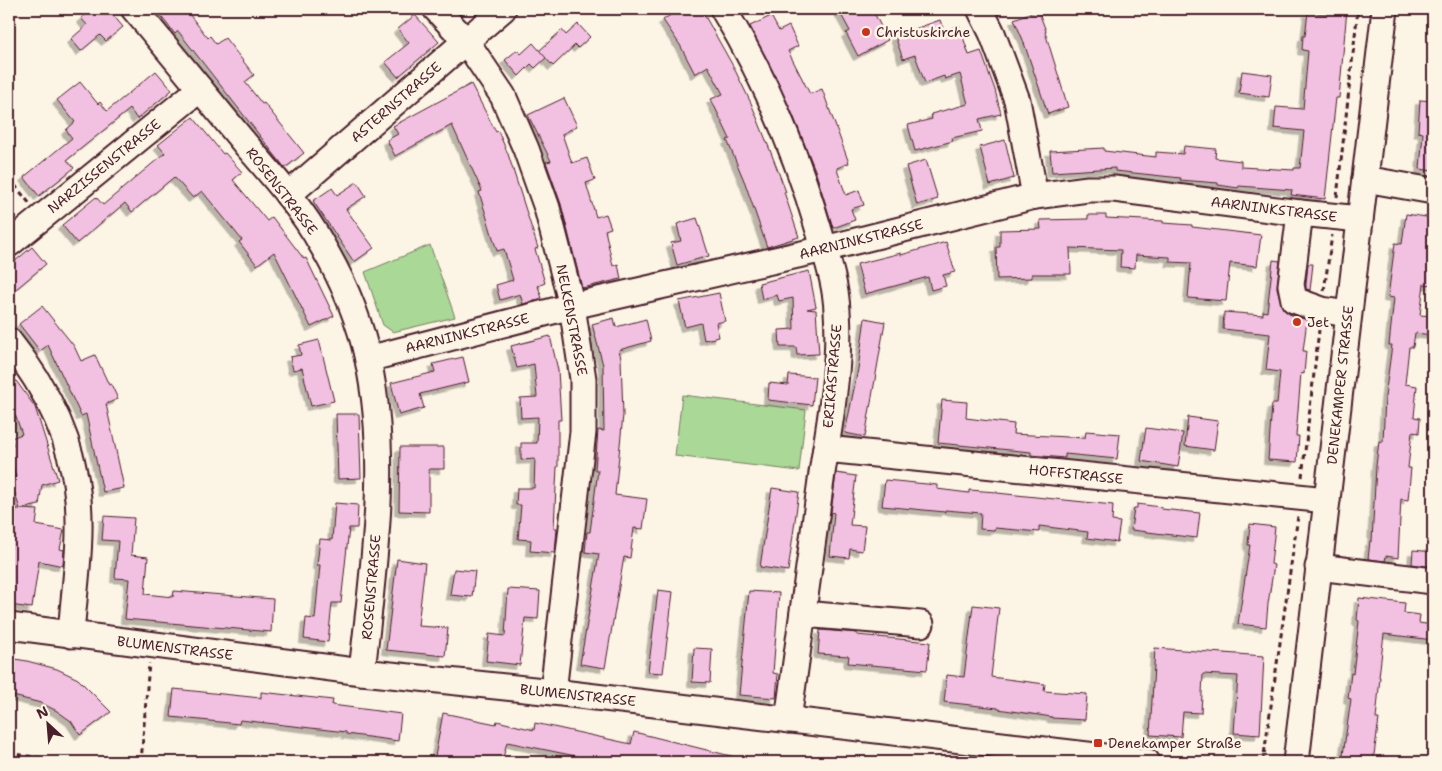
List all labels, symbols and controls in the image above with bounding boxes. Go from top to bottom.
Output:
place label: Christuskirche [876,23,970,41]
marker: Christuskirche [860,26,872,38]
street label: ASTERNSTRASSE [347,58,445,146]
street label: NARZISSENSTRASSE [44,115,164,217]
street label: ROSENSTRASSE [242,144,322,238]
street label: AARNINKSTRASSE [1210,192,1338,226]
street label: AARNINKSTRASSE [797,215,925,263]
street label: NELKENSTRASSE [552,263,592,378]
street label: DENEKAMPER STRASSE [1323,304,1357,465]
street label: AARNINKSTRASSE [403,309,531,357]
place label: Jet [1307,313,1329,331]
marker: Jet [1291,316,1303,328]
street label: ERIKASTRASSE [818,323,846,429]
street label: HOFFSTRASSE [1028,460,1124,488]
street label: ROSENSTRASSE [357,533,385,641]
street label: BLUMENSTRASSE [116,632,234,664]
street label: BLUMENSTRASSE [519,680,637,710]
north arrow [22,698,72,748]
text: N [33,702,51,723]
place label: Denekamper Straße [1108,734,1242,752]
marker: Denekamper Straße [1092,737,1104,749]

